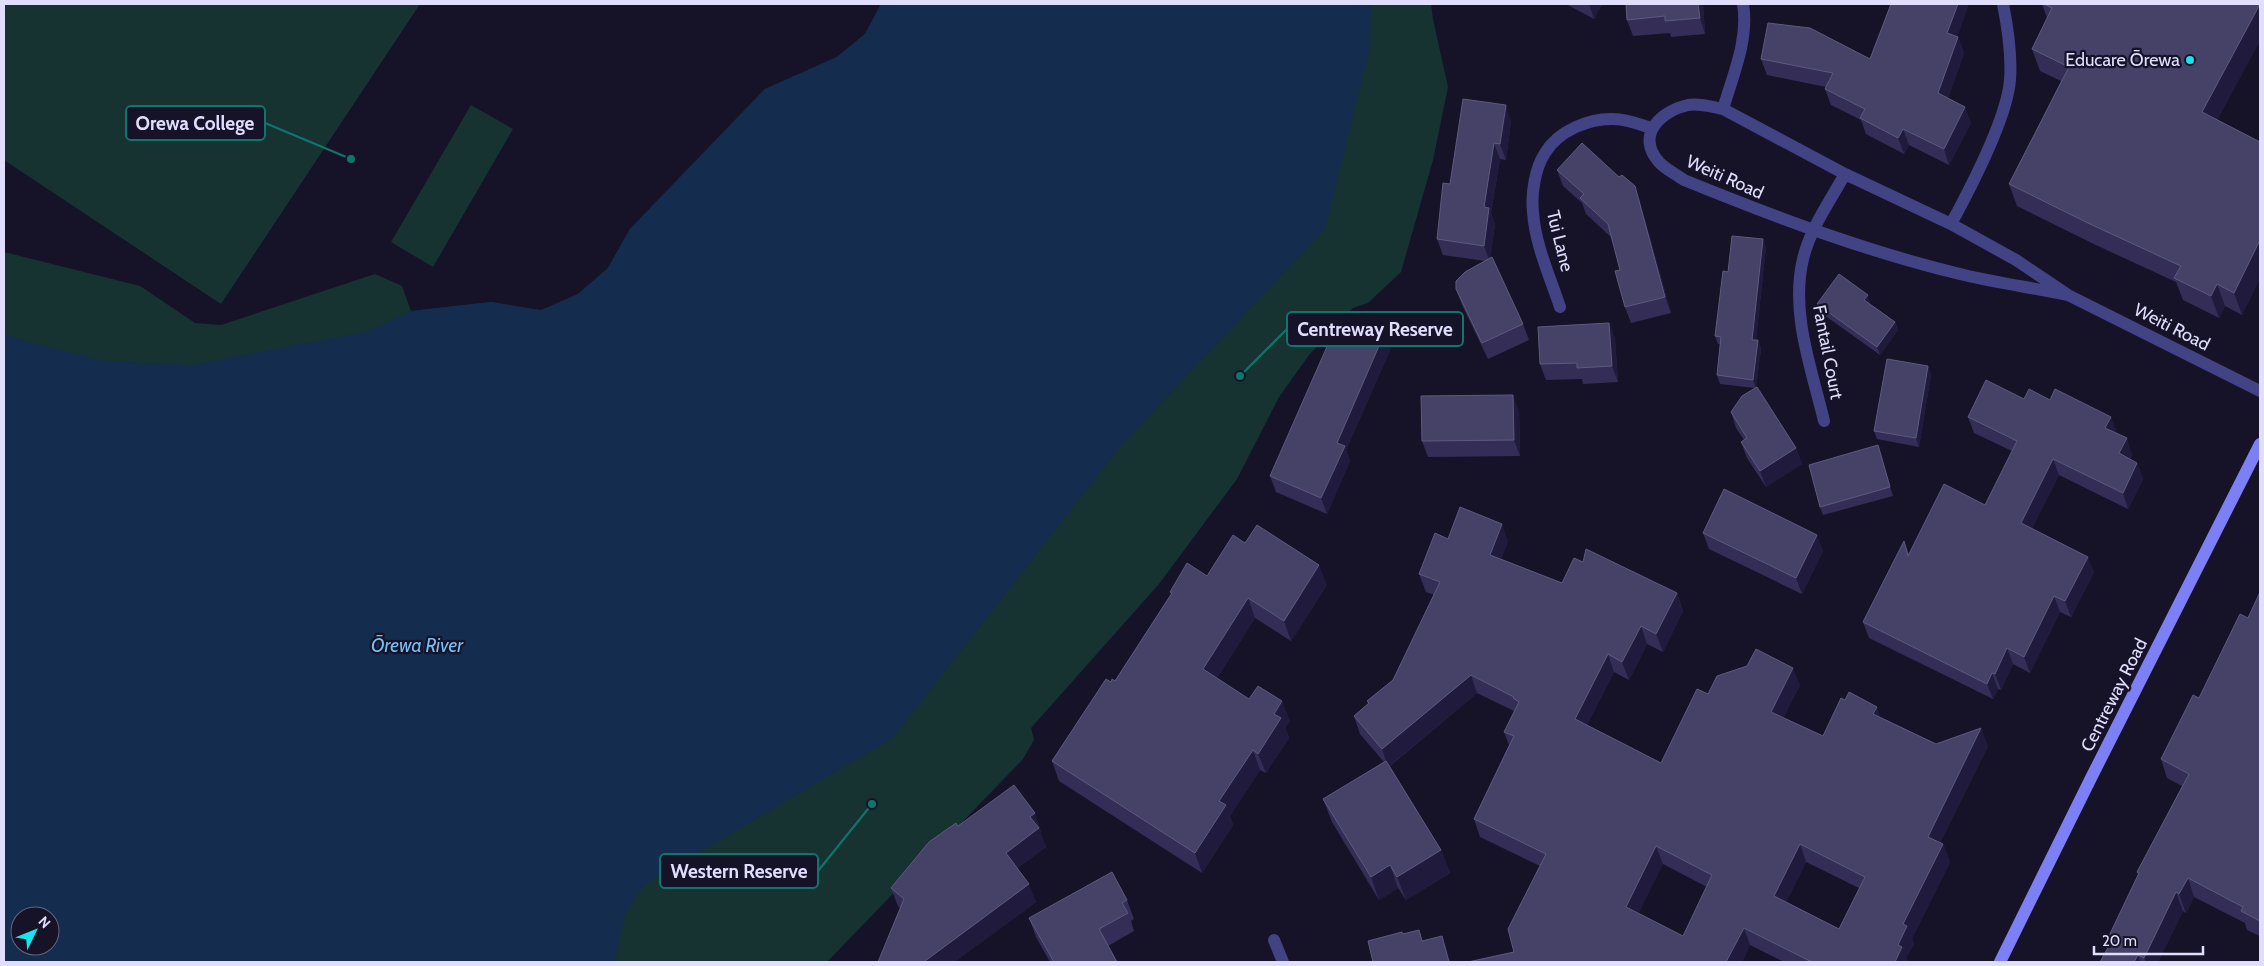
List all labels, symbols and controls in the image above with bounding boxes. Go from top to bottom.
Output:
place label: Educare Ōrewa [2065,49,2180,71]
marker: Educare Ōrewa [2184,54,2196,66]
callout: Orewa College [126,106,265,140]
text: Orewa College [136,112,255,135]
street label: Weiti Road [1683,150,1767,204]
street label: Tui Lane [1542,208,1578,274]
street label: Weiti Road [2130,299,2214,355]
street label: Fantail Court [1808,303,1848,401]
callout: Centreway Reserve [1287,312,1463,346]
text: Centreway Reserve [1297,318,1453,341]
water label: Ōrewa River [371,634,464,657]
street label: Centreway Road [2076,635,2152,755]
callout: Western Reserve [660,854,818,888]
text: Western Reserve [670,860,808,883]
north arrow [10,906,60,956]
text: N [35,912,54,932]
scale bar [2094,924,2203,956]
text: 20 m [2102,932,2137,950]

